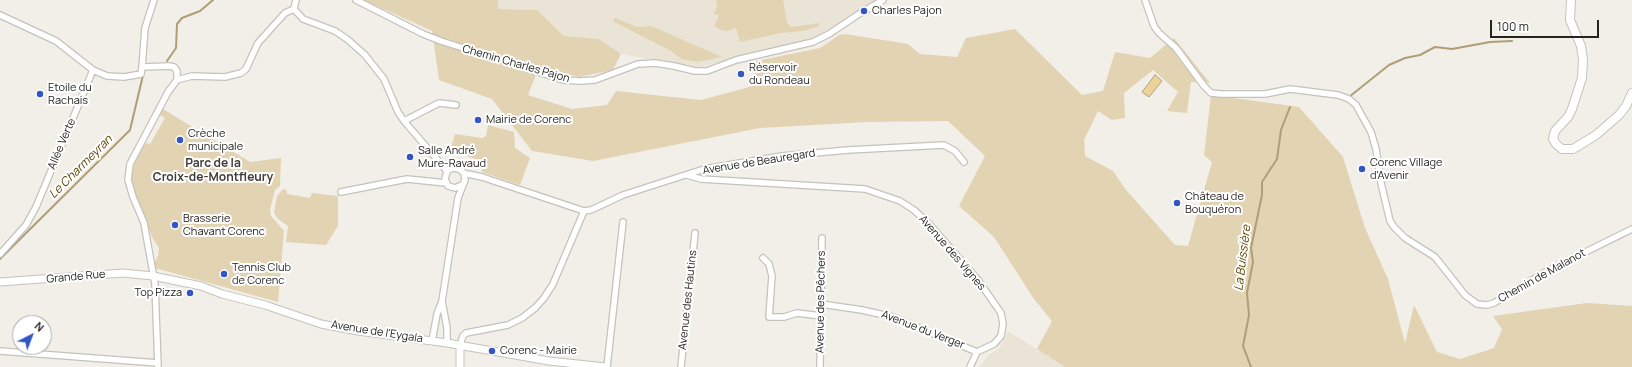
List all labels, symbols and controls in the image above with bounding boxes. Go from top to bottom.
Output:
place label: Charles Pajon [872,4,942,18]
marker: Charles Pajon [859,6,869,16]
scale bar [1492,12,1601,38]
text: 100 m [1497,18,1529,35]
street label: Chemin Charles Pajon [461,42,571,86]
place label: Réservoir du Rondeau [749,61,810,87]
marker: Réservoir du Rondeau [736,69,746,79]
place label: Etoile du Rachais [48,81,92,107]
marker: Etoile du Rachais [35,89,45,99]
place label: Mairie de Corenc [486,113,571,127]
marker: Mairie de Corenc [473,115,483,125]
street label: Allée Verte [45,116,79,172]
place label: Crèche municipale [188,127,243,153]
water label: Le Charmeyran [46,132,116,202]
marker: Crèche municipale [175,135,185,145]
place label: Salle André Mure-Ravaud [418,144,486,170]
street label: Avenue de Beauregard [702,147,816,177]
marker: Salle André Mure-Ravaud [405,152,415,162]
place label: Corenc Village d'Avenir [1370,156,1442,182]
district label: Parc de la Croix-de-Montfleury [153,157,273,185]
marker: Corenc Village d'Avenir [1357,164,1367,174]
place label: Château de Bouquéron [1185,190,1244,216]
marker: Château de Bouquéron [1172,198,1182,208]
place label: Brasserie Chavant Corenc [183,212,265,238]
street label: Avenue des Vignes [916,213,988,293]
marker: Brasserie Chavant Corenc [170,220,180,230]
water label: La Buissière [1232,224,1254,292]
street label: Chemin de Malanot [1496,246,1588,306]
street label: Avenue des Hautins [676,249,700,351]
street label: Avenue des Pêchers [814,251,828,353]
place label: Tennis Club de Corenc [232,261,291,287]
street label: Grande Rue [46,268,106,286]
marker: Tennis Club de Corenc [219,269,229,279]
place label: Top Pizza [134,286,182,300]
marker: Top Pizza [185,288,195,298]
street label: Avenue du Verger [879,308,967,352]
north arrow [12,315,52,355]
text: N [32,318,48,335]
street label: Avenue de l'Eygala [330,318,424,346]
place label: Corenc - Mairie [500,344,577,358]
marker: Corenc - Mairie [487,346,497,356]

